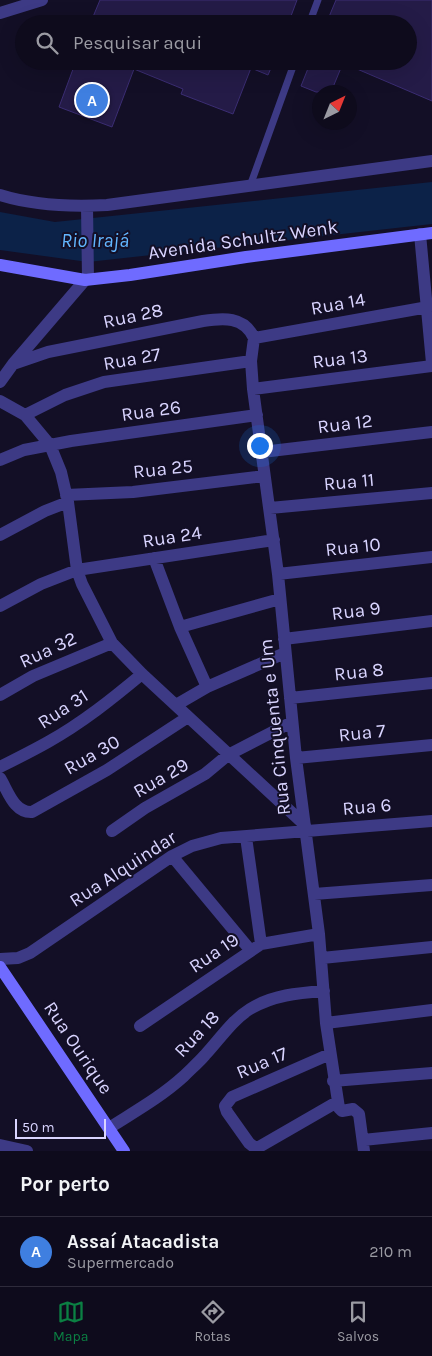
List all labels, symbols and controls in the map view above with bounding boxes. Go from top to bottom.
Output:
search box [15,15,417,70]
icon: search [33,29,61,57]
text: Pesquisar aqui [73,32,202,54]
pin: A [76,81,108,119]
north arrow [312,85,357,130]
street label: Avenida Schultz Wenk [147,216,340,264]
water label: Rio Irajá [61,229,129,252]
street label: Rua 14 [309,288,367,320]
street label: Rua 28 [101,299,165,333]
street label: Rua 27 [102,343,163,375]
street label: Rua 13 [311,345,369,373]
street label: Rua 26 [120,396,182,426]
street label: Rua 12 [316,410,374,438]
your location [247,433,273,459]
street label: Rua 25 [132,455,194,483]
street label: Rua 11 [323,469,375,495]
street label: Rua 24 [141,521,204,553]
street label: Rua 10 [324,533,382,561]
street label: Rua 9 [330,597,382,625]
street label: Rua 32 [16,627,80,673]
street label: Rua Cinquenta e Um [255,638,295,816]
street label: Rua 8 [333,658,385,686]
street label: Rua 31 [34,685,92,733]
street label: Rua 7 [337,720,387,746]
street label: Rua 30 [60,730,124,780]
street label: Rua 29 [129,753,193,803]
street label: Rua 6 [342,794,392,820]
street label: Rua Alquindar [66,826,181,912]
street label: Rua 19 [185,928,243,978]
street label: Rua Ourique [39,998,117,1098]
street label: Rua 18 [170,1006,224,1062]
street label: Rua 17 [233,1042,291,1084]
scale bar [15,1116,106,1139]
text: 50 m [22,1119,55,1136]
text: Por perto [20,1172,110,1196]
text: Assaí Atacadista [67,1231,219,1253]
text: A [31,1242,41,1261]
text: 210 m [369,1242,412,1261]
text: Supermercado [67,1253,174,1272]
tab: Mapa [53,1298,88,1345]
tab: Rotas [194,1298,231,1345]
tab: Salvos [337,1298,379,1345]

